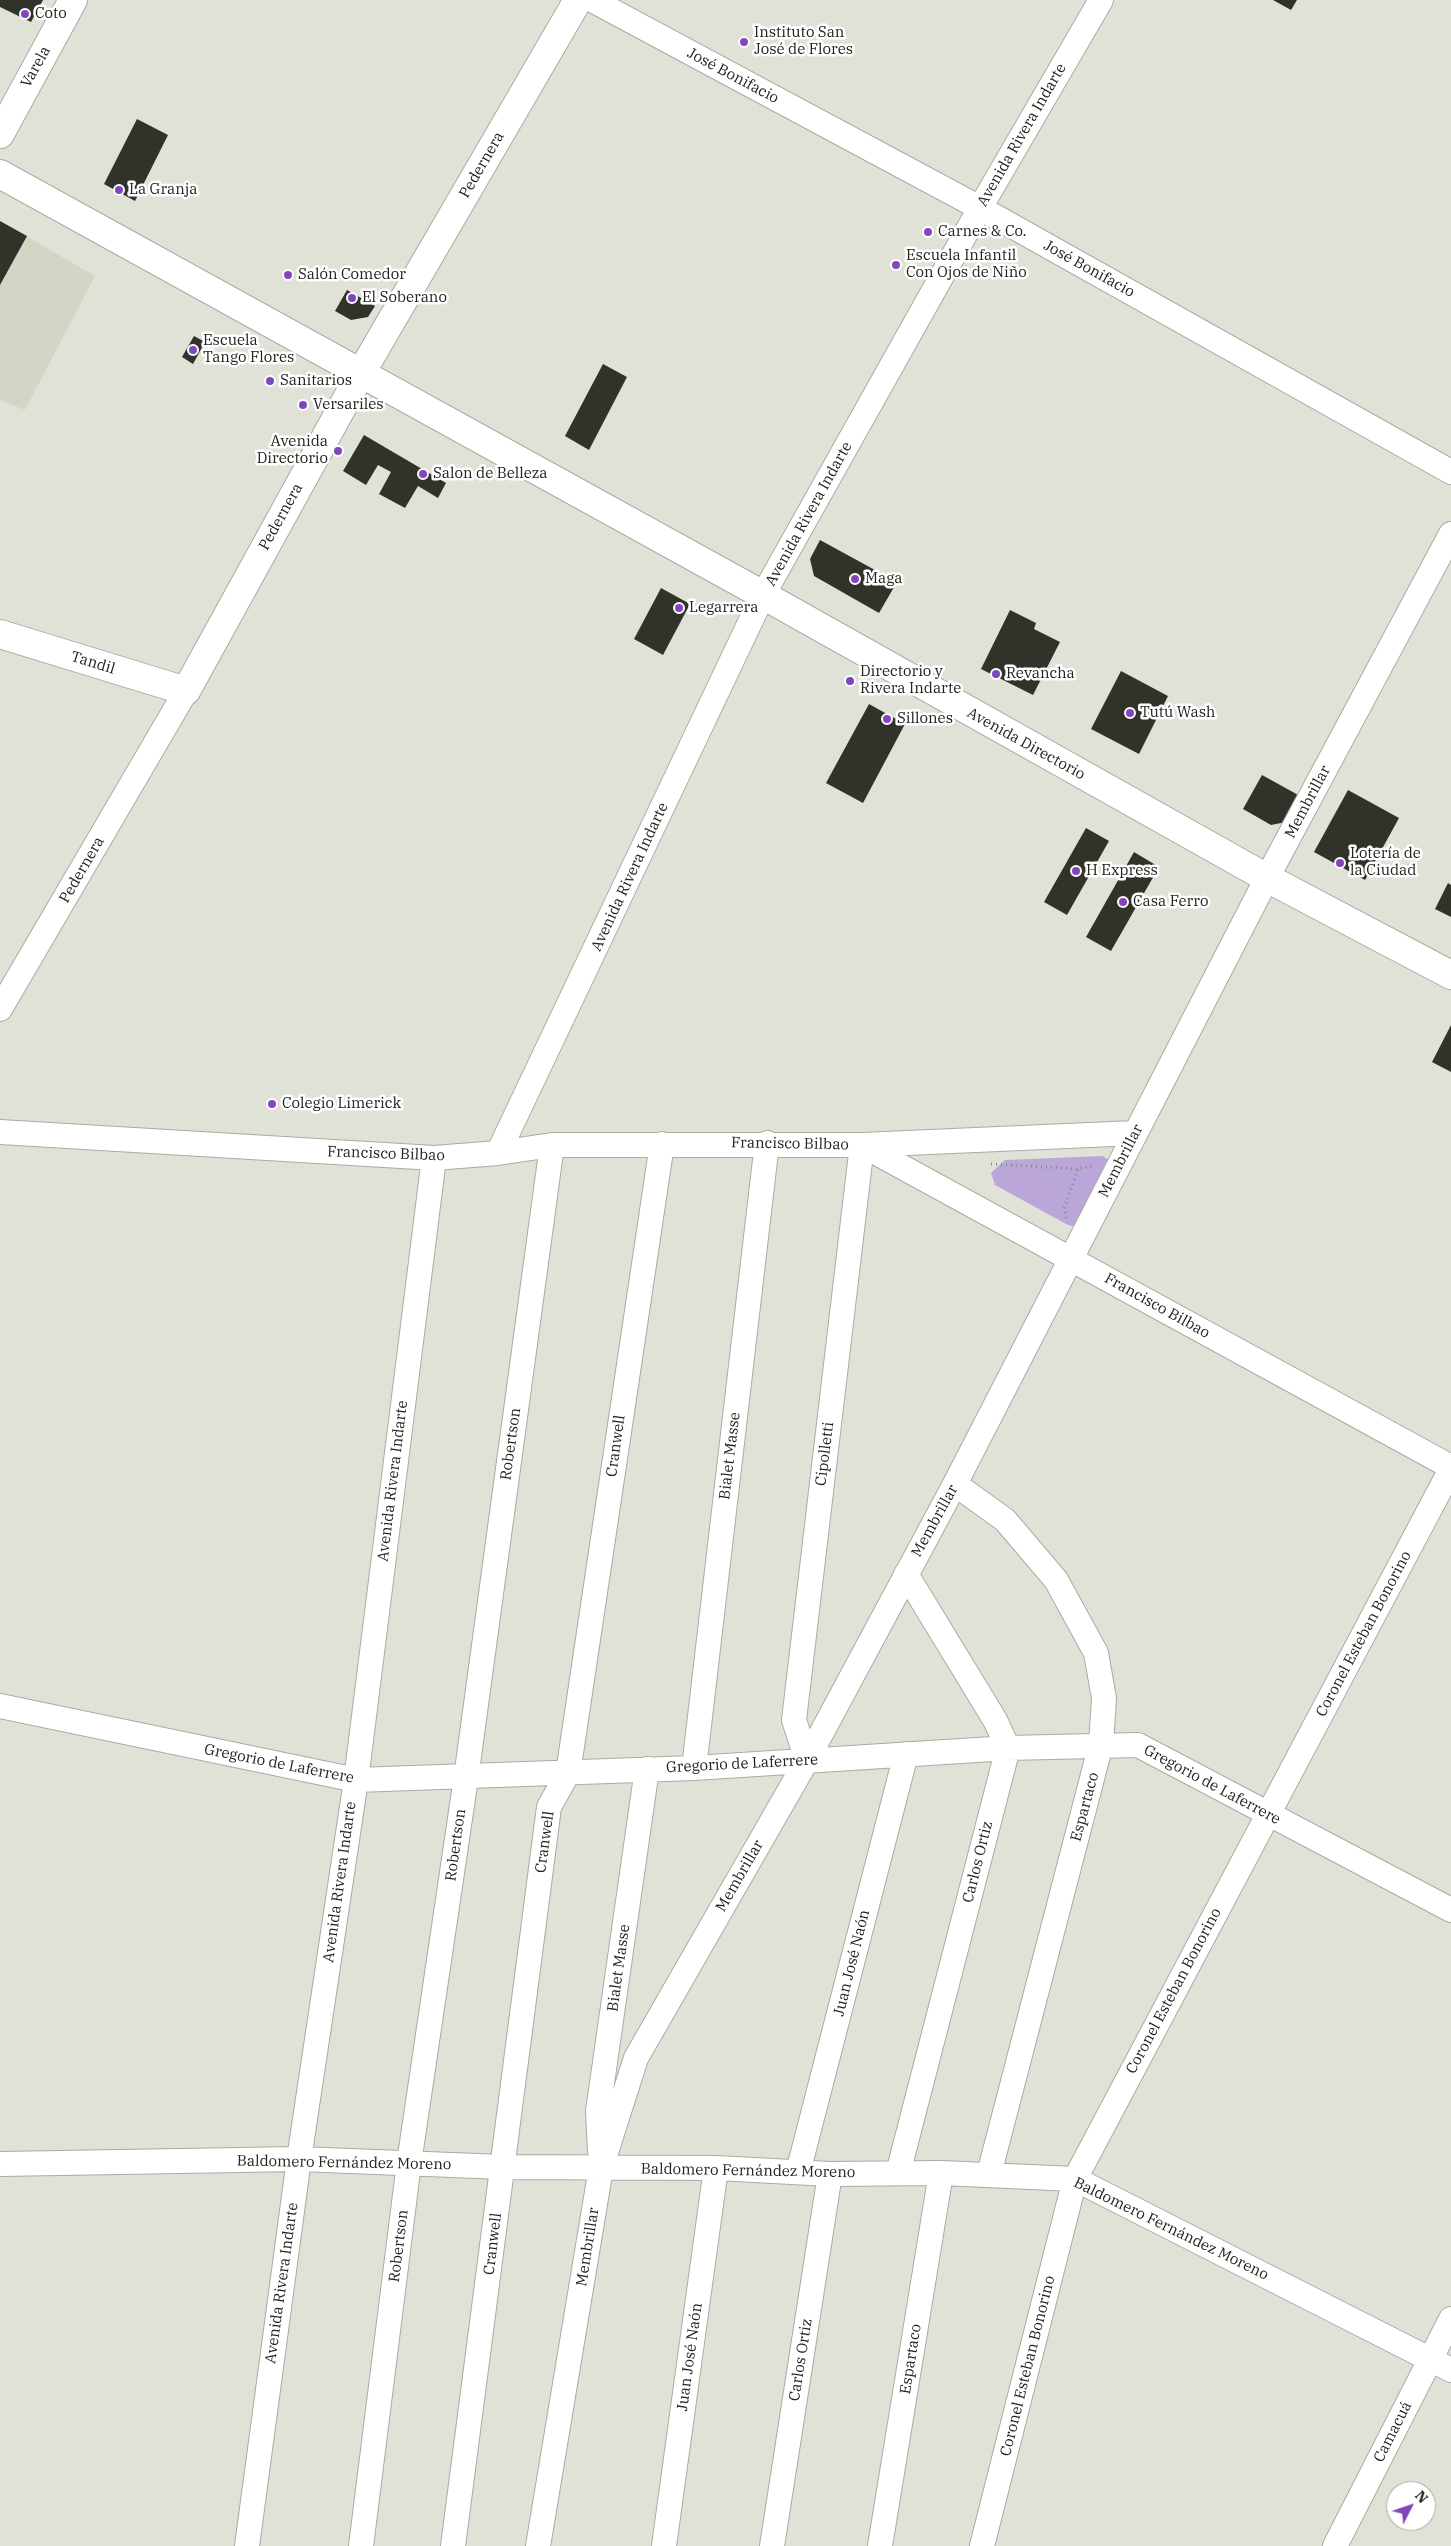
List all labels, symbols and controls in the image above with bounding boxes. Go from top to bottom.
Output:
place label: Coto [35,5,67,23]
marker: Coto [19,8,31,20]
place label: Instituto San José de Flores [754,24,853,59]
marker: Instituto San José de Flores [738,36,750,48]
street label: Varela [17,43,55,91]
street label: José Bonifacio [684,44,782,108]
street label: Avenida Rivera Indarte [974,60,1070,210]
street label: Pedernera [456,129,508,201]
place label: La Granja [129,181,198,199]
marker: La Granja [113,184,125,196]
place label: Carnes & Co. [938,223,1027,241]
marker: Carnes & Co. [922,226,934,238]
street label: José Bonifacio [1040,237,1138,301]
place label: Escuela Infantil Con Ojos de Niño [906,247,1027,282]
marker: Escuela Infantil Con Ojos de Niño [890,259,902,271]
place label: Salón Comedor [298,266,406,284]
marker: Salón Comedor [282,269,294,281]
place label: El Soberano [362,289,447,307]
marker: El Soberano [346,292,358,304]
place label: Escuela Tango Flores [203,332,294,367]
marker: Escuela Tango Flores [187,344,199,356]
place label: Sanitarios [280,372,352,390]
marker: Sanitarios [264,375,276,387]
place label: Versariles [313,396,384,414]
marker: Versariles [297,399,309,411]
place label: Avenida Directorio [257,433,328,468]
street label: Avenida Rivera Indarte [762,439,856,589]
marker: Avenida Directorio [332,445,344,457]
place label: Salon de Belleza [433,465,548,483]
marker: Salon de Belleza [417,468,429,480]
street label: Pedernera [255,480,307,554]
place label: Maga [865,570,902,588]
marker: Maga [849,573,861,585]
place label: Legarrera [689,599,758,617]
marker: Legarrera [673,602,685,614]
street label: Tandil [69,648,117,678]
place label: Directorio y Rivera Indarte [860,663,961,698]
place label: Revancha [1006,665,1075,683]
marker: Revancha [990,668,1002,680]
marker: Directorio y Rivera Indarte [844,675,856,687]
street label: Avenida Directorio [964,704,1088,784]
place label: Tutú Wash [1140,704,1215,722]
marker: Tutú Wash [1124,707,1136,719]
place label: Sillones [897,710,953,728]
marker: Sillones [881,713,893,725]
street label: Membrillar [1281,763,1335,841]
street label: Avenida Rivera Indarte [588,800,672,954]
street label: Pedernera [56,834,108,906]
place label: Lotería de la Ciudad [1350,845,1421,880]
marker: Lotería de la Ciudad [1334,857,1346,869]
place label: H Express [1086,862,1158,880]
marker: H Express [1070,865,1082,877]
place label: Casa Ferro [1133,893,1208,911]
marker: Casa Ferro [1117,896,1129,908]
place label: Colegio Limerick [282,1095,401,1113]
marker: Colegio Limerick [266,1098,278,1110]
street label: Membrillar [1095,1121,1147,1201]
street label: Francisco Bilbao [731,1134,849,1154]
street label: Francisco Bilbao [327,1143,445,1165]
street label: Francisco Bilbao [1101,1270,1213,1342]
street label: Avenida Rivera Indarte [374,1399,412,1563]
street label: Robertson [497,1407,525,1481]
street label: Bialet Masse [716,1411,744,1501]
street label: Cranwell [603,1414,629,1478]
street label: Cipolletti [812,1421,838,1487]
street label: Membrillar [908,1482,962,1560]
street label: Coronel Esteban Bonorino [1313,1548,1415,1720]
street label: Gregorio de Laferrere [203,1741,355,1787]
street label: Gregorio de Laferrere [1141,1741,1283,1829]
street label: Gregorio de Laferrere [666,1751,818,1777]
street label: Espartaco [1067,1770,1103,1844]
street label: Avenida Rivera Indarte [320,1800,360,1964]
street label: Robertson [442,1808,470,1882]
street label: Cranwell [532,1810,558,1874]
street label: Carlos Ortiz [959,1819,997,1905]
street label: Membrillar [712,1837,768,1915]
street label: Coronel Esteban Bonorino [1123,1905,1225,2077]
street label: Juan José Naón [830,1908,874,2018]
street label: Bialet Masse [604,1923,634,2013]
street label: Baldomero Fernández Moreno [237,2152,451,2174]
street label: Baldomero Fernández Moreno [641,2160,855,2182]
street label: Baldomero Fernández Moreno [1071,2174,1271,2284]
street label: Avenida Rivera Indarte [262,2201,302,2365]
street label: Membrillar [573,2206,603,2288]
street label: Robertson [386,2209,412,2283]
street label: Cranwell [480,2212,506,2276]
street label: Coronel Esteban Bonorino [997,2274,1059,2458]
street label: Juan José Naón [673,2302,707,2412]
street label: Carlos Ortiz [786,2317,816,2403]
street label: Espartaco [897,2323,925,2395]
street label: Camacuá [1370,2399,1416,2465]
north arrow [1386,2481,1436,2531]
text: N [1411,2487,1432,2507]

